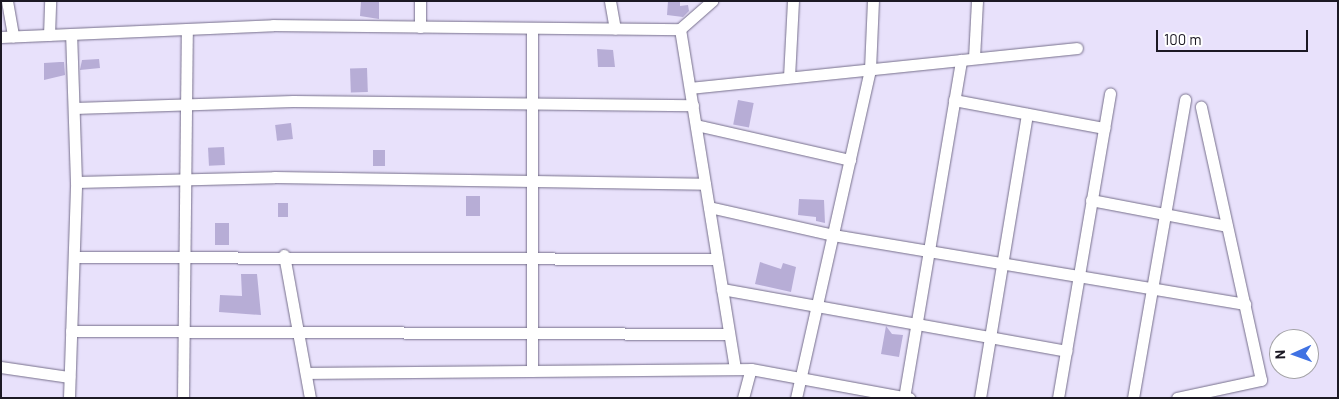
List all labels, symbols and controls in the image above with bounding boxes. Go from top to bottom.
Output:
scale bar [1159,20,1312,52]
text: 100 m [1164,30,1202,48]
north arrow [1269,329,1319,379]
text: N [1271,350,1288,359]

